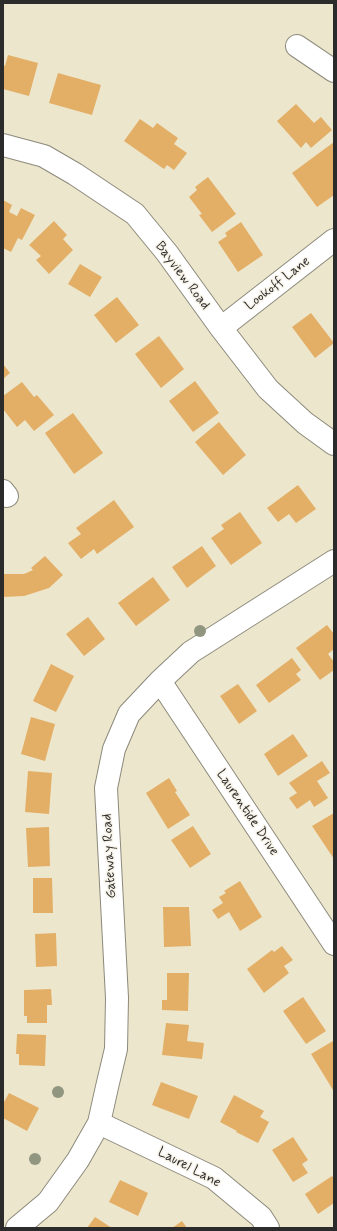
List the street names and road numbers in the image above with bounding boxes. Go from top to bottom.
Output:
street label: Bayview Road [151,239,213,313]
street label: Lookoff Lane [242,253,314,315]
street label: Laurentide Drive [212,767,282,859]
street label: Gateway Road [99,813,121,899]
street label: Laurel Lane [154,1144,224,1192]

